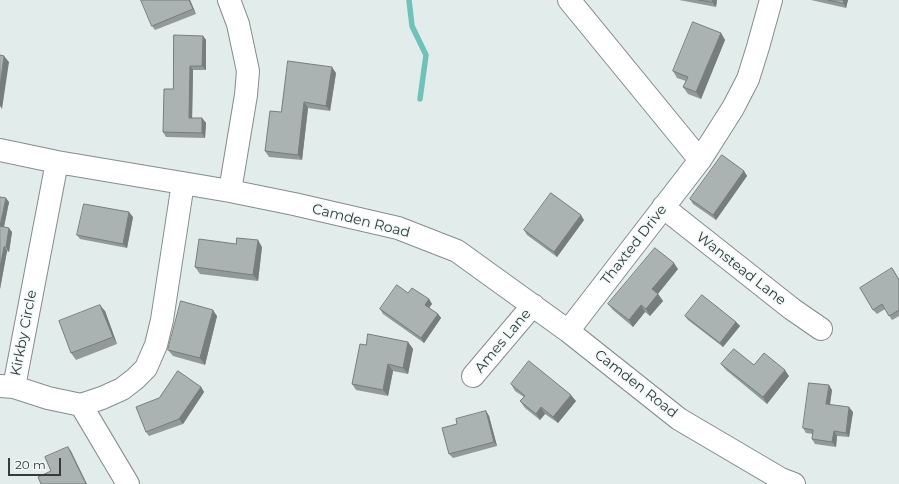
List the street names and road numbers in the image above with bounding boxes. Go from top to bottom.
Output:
street label: Camden Road [310,201,412,241]
street label: Thaxted Drive [598,202,670,288]
street label: Wanstead Lane [693,229,789,309]
street label: Kirkby Circle [7,289,41,377]
street label: Ames Lane [471,306,535,376]
street label: Camden Road [591,346,681,422]

